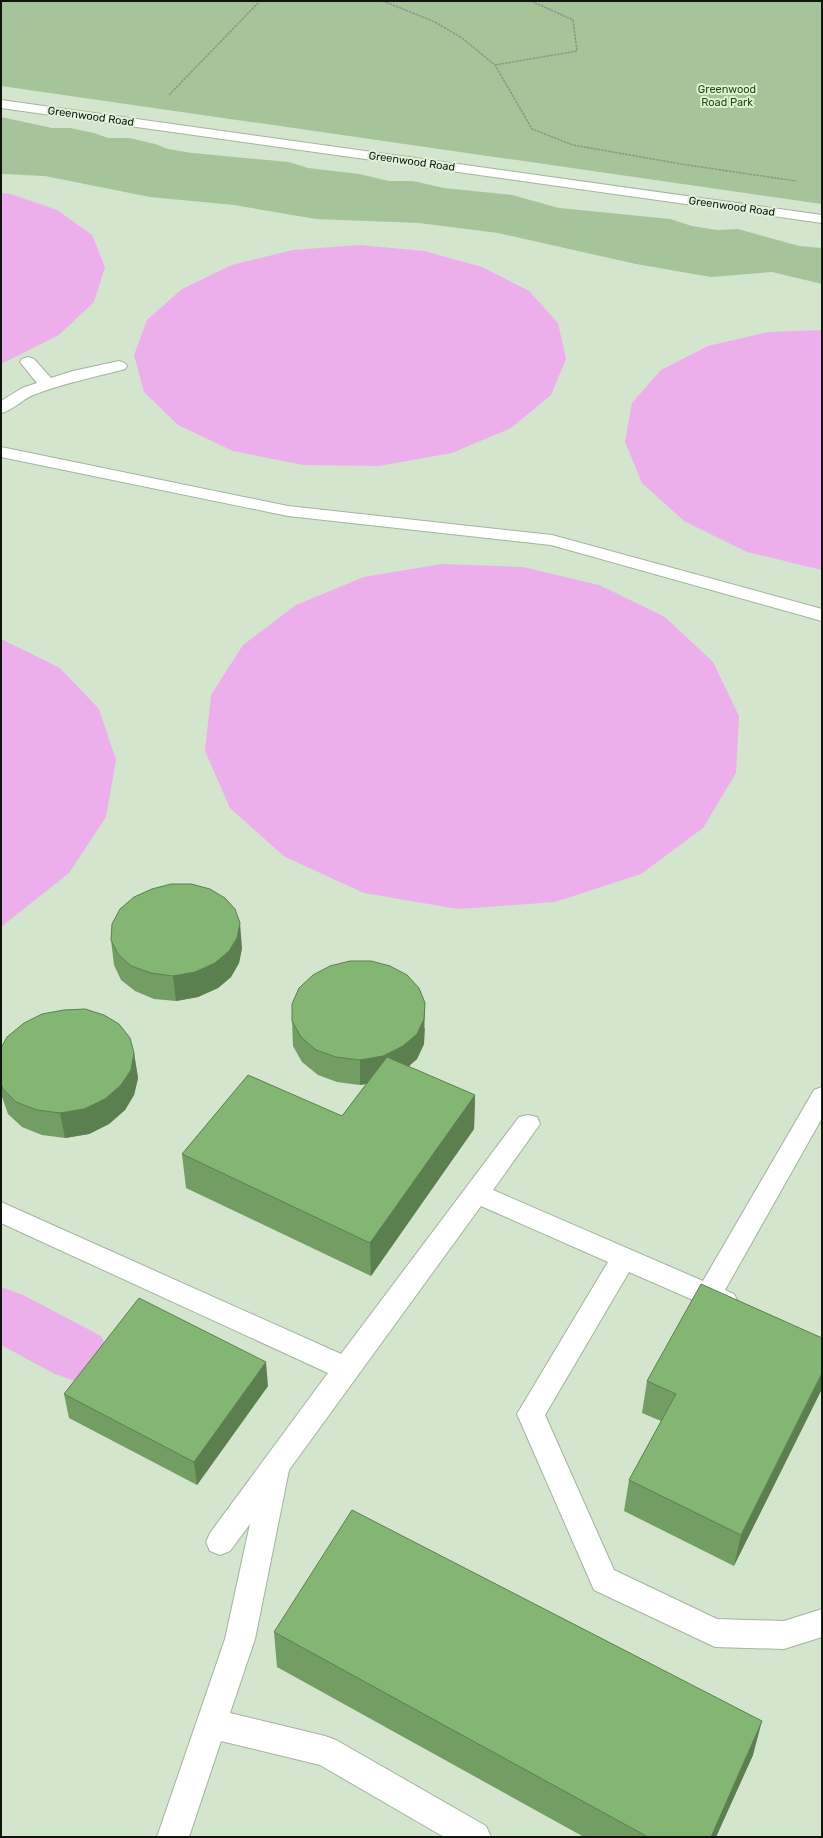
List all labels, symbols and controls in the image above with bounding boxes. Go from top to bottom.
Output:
park label: Greenwood Road Park [698,83,756,109]
street label: Greenwood Road [47,104,135,129]
street label: Greenwood Road [368,149,456,174]
street label: Greenwood Road [688,194,776,219]

